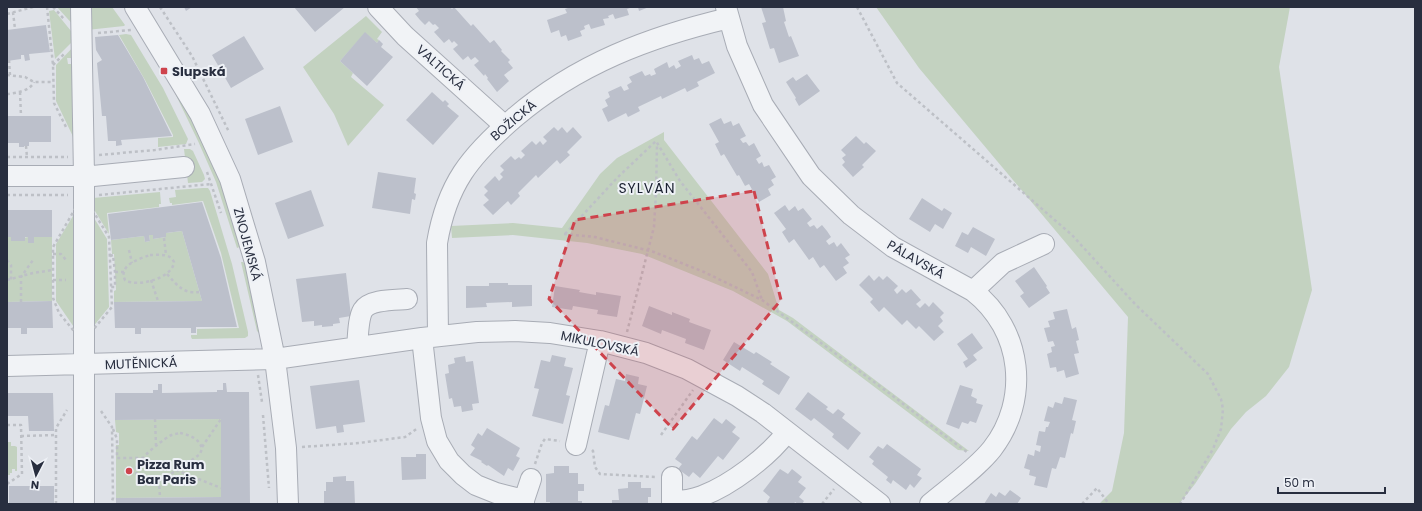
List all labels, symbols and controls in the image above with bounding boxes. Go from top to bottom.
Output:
street label: VALTICKÁ [412,40,469,95]
place label: Slupská [172,62,226,81]
marker: Slupská [159,66,169,76]
street label: BOŽICKÁ [486,95,541,145]
district label: SYLVÁN [618,178,676,198]
street label: ZNOJEMSKÁ [229,205,267,283]
street label: PÁLAVSKÁ [883,235,948,284]
street label: MIKULOVSKÁ [559,326,641,361]
street label: MUTĚNICKÁ [104,353,178,374]
north arrow [16,455,56,495]
place label: Pizza Rum Bar Paris [137,455,205,489]
marker: Pizza Rum Bar Paris [124,466,134,476]
scale bar [1278,469,1385,495]
text: 50 m [1284,474,1315,491]
text: N [30,477,40,493]

